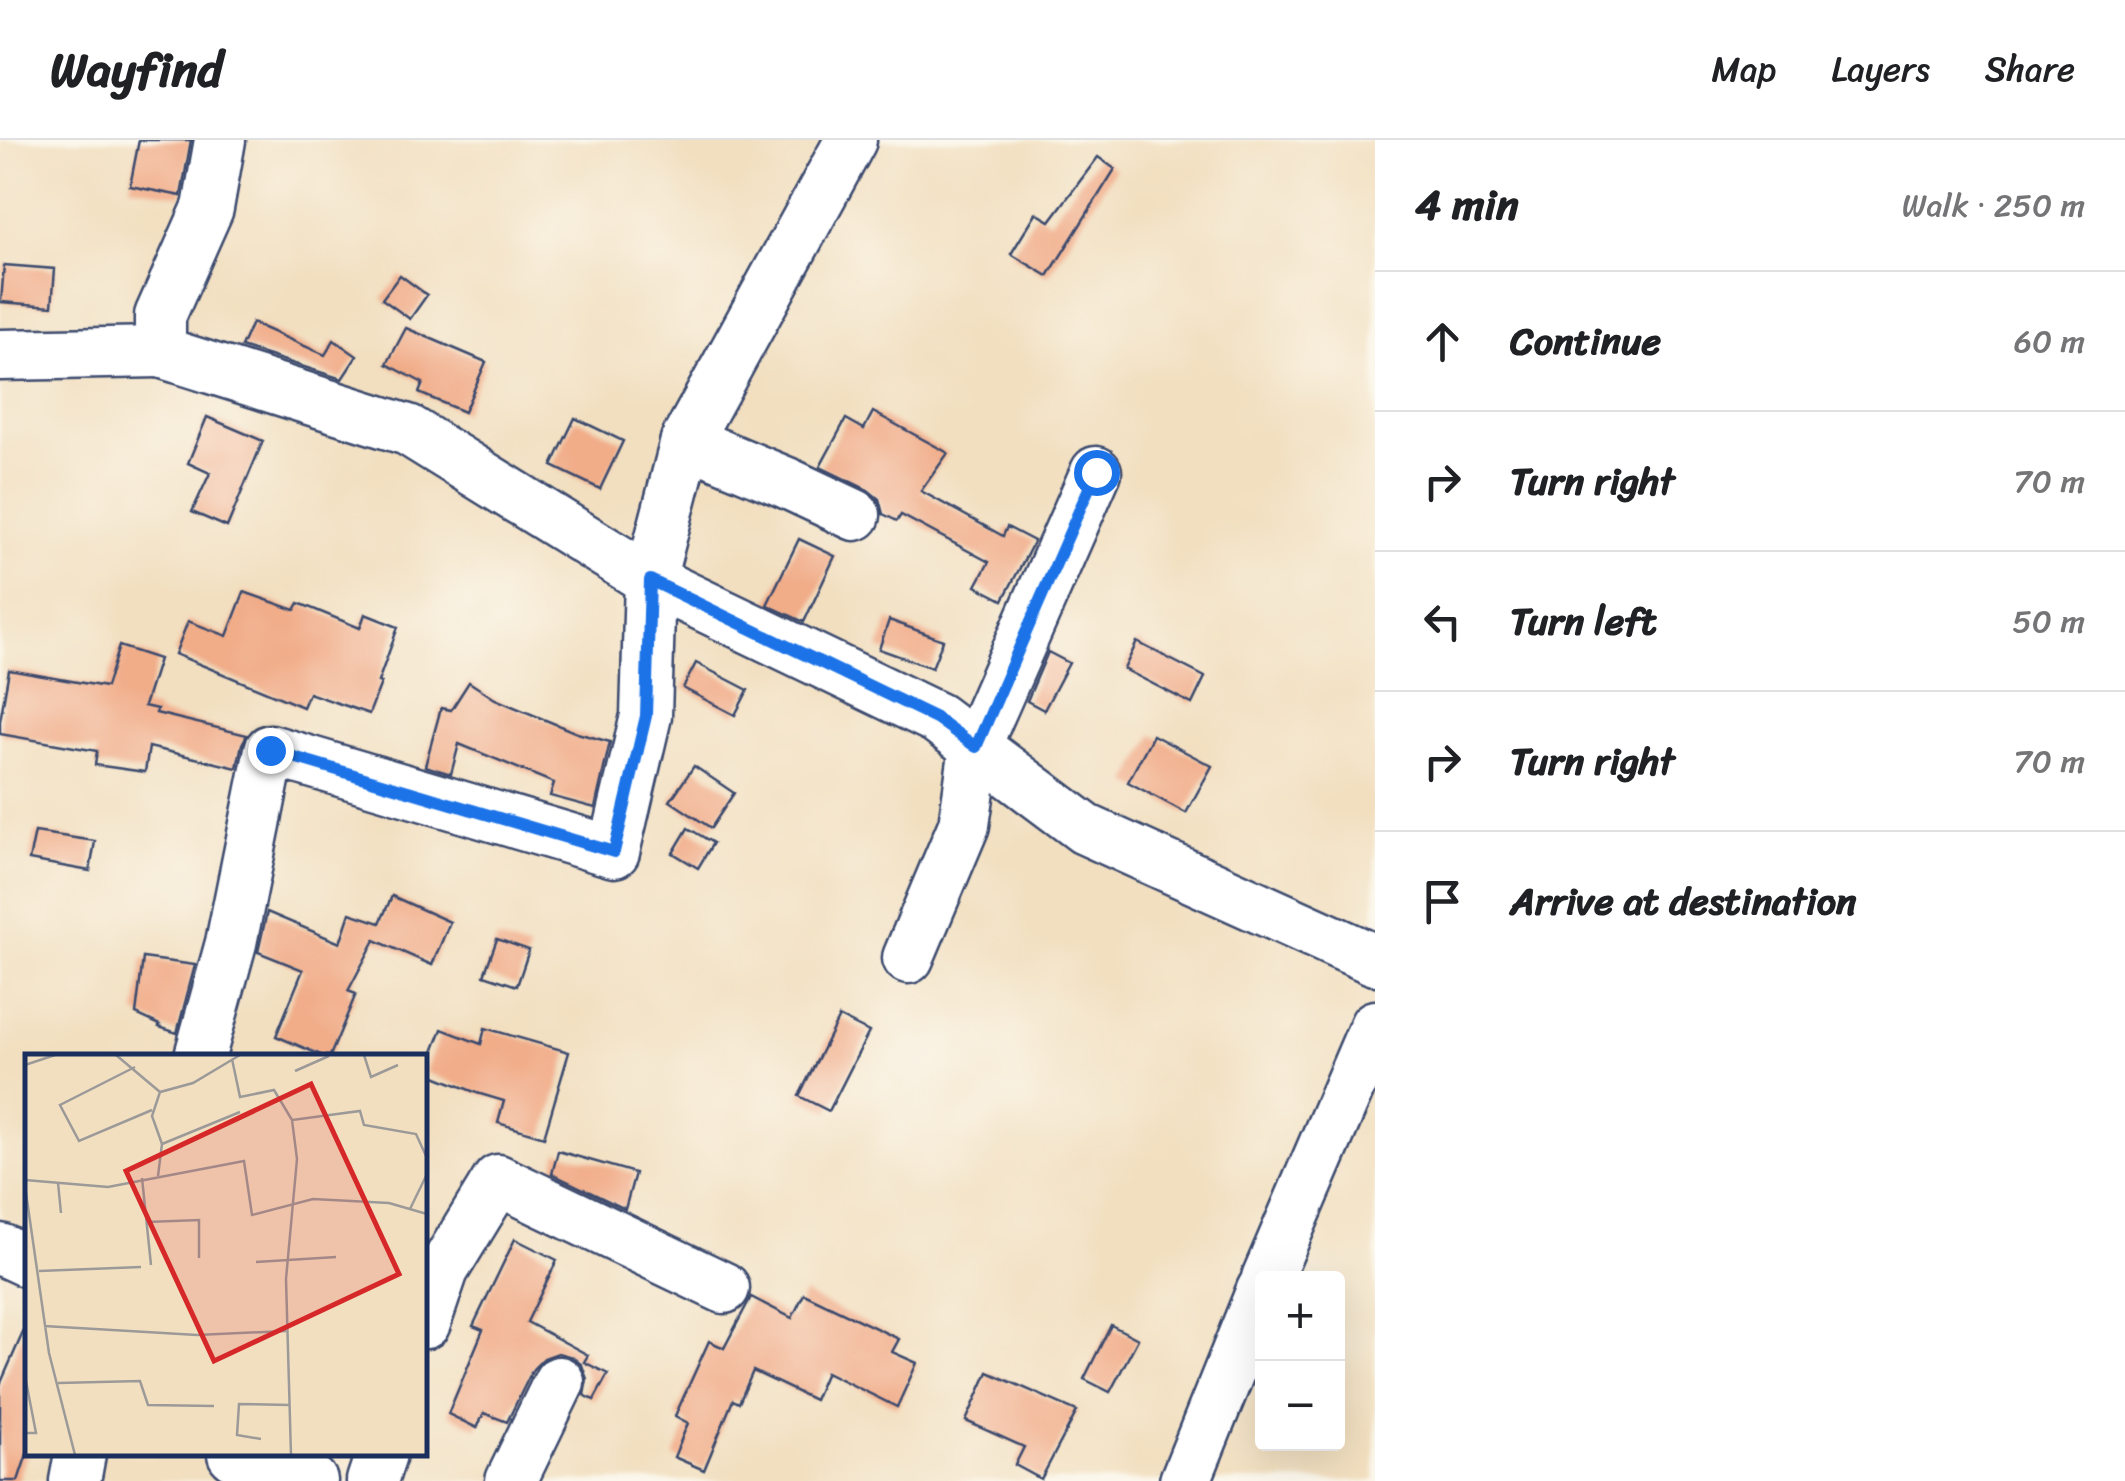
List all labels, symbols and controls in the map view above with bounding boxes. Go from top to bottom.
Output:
text: Wayfind [50,27,223,112]
text: Map [1712,38,1776,100]
text: Layers [1831,38,1930,100]
text: Share [1985,38,2075,100]
text: 4 min [1415,168,1519,242]
text: Walk · 250 m [1902,177,2085,234]
text: Continue [1510,308,1661,375]
text: 60 m [2014,313,2085,370]
icon: ahead [1415,314,1470,369]
text: Turn right [1510,448,1675,515]
route start [1074,450,1120,496]
text: 70 m [2014,453,2085,510]
icon: right [1415,454,1470,509]
text: Turn left [1510,588,1656,655]
text: 50 m [2012,593,2085,650]
icon: left [1415,594,1470,649]
route end [248,728,294,774]
text: Turn right [1510,728,1675,795]
text: 70 m [2014,733,2085,790]
icon: right [1415,734,1470,789]
text: Arrive at destination [1510,868,1857,935]
icon: arrive [1415,874,1470,929]
inset map [25,1054,428,1456]
map controls [1255,1271,1345,1451]
button: + [1255,1271,1345,1361]
button: − [1255,1361,1345,1451]

